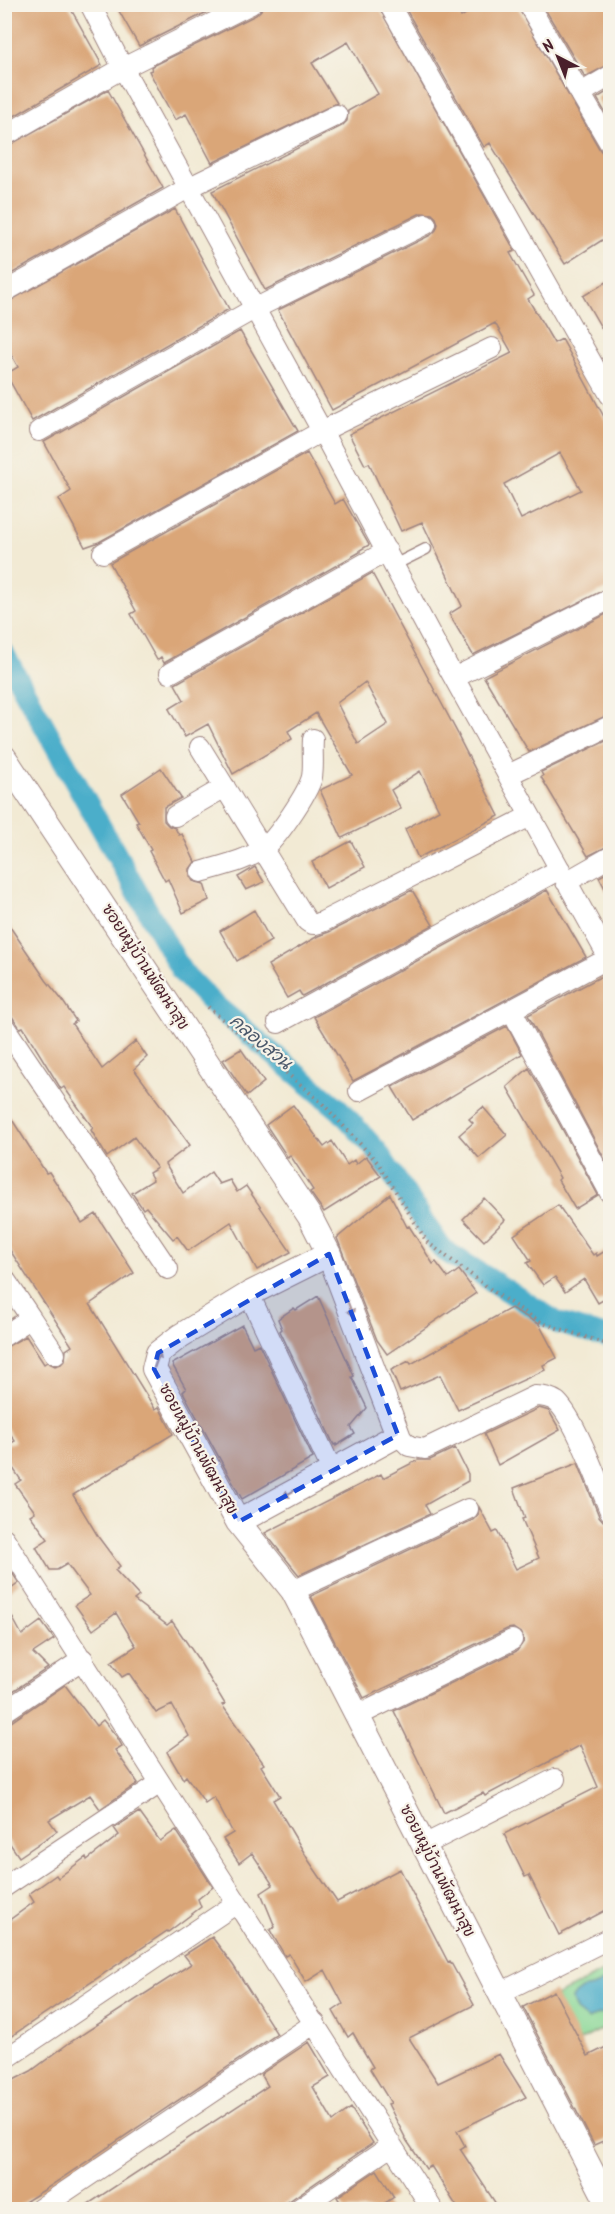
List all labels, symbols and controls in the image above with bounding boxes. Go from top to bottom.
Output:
north arrow [528,27,588,87]
text: N [537,34,561,60]
street label: ซอยหมู่บ้านพัฒนาสุข [95,899,195,1035]
water label: คลองสวน [222,1008,299,1079]
one-way arrow [346,1299,355,1317]
one-way arrow [153,1351,163,1369]
street label: ซอยหมู่บ้านพัฒนาสุข [152,1379,244,1519]
one-way arrow [281,1488,298,1498]
street label: ซอยหมู่บ้านพัฒนาสุข [393,1800,481,1942]

